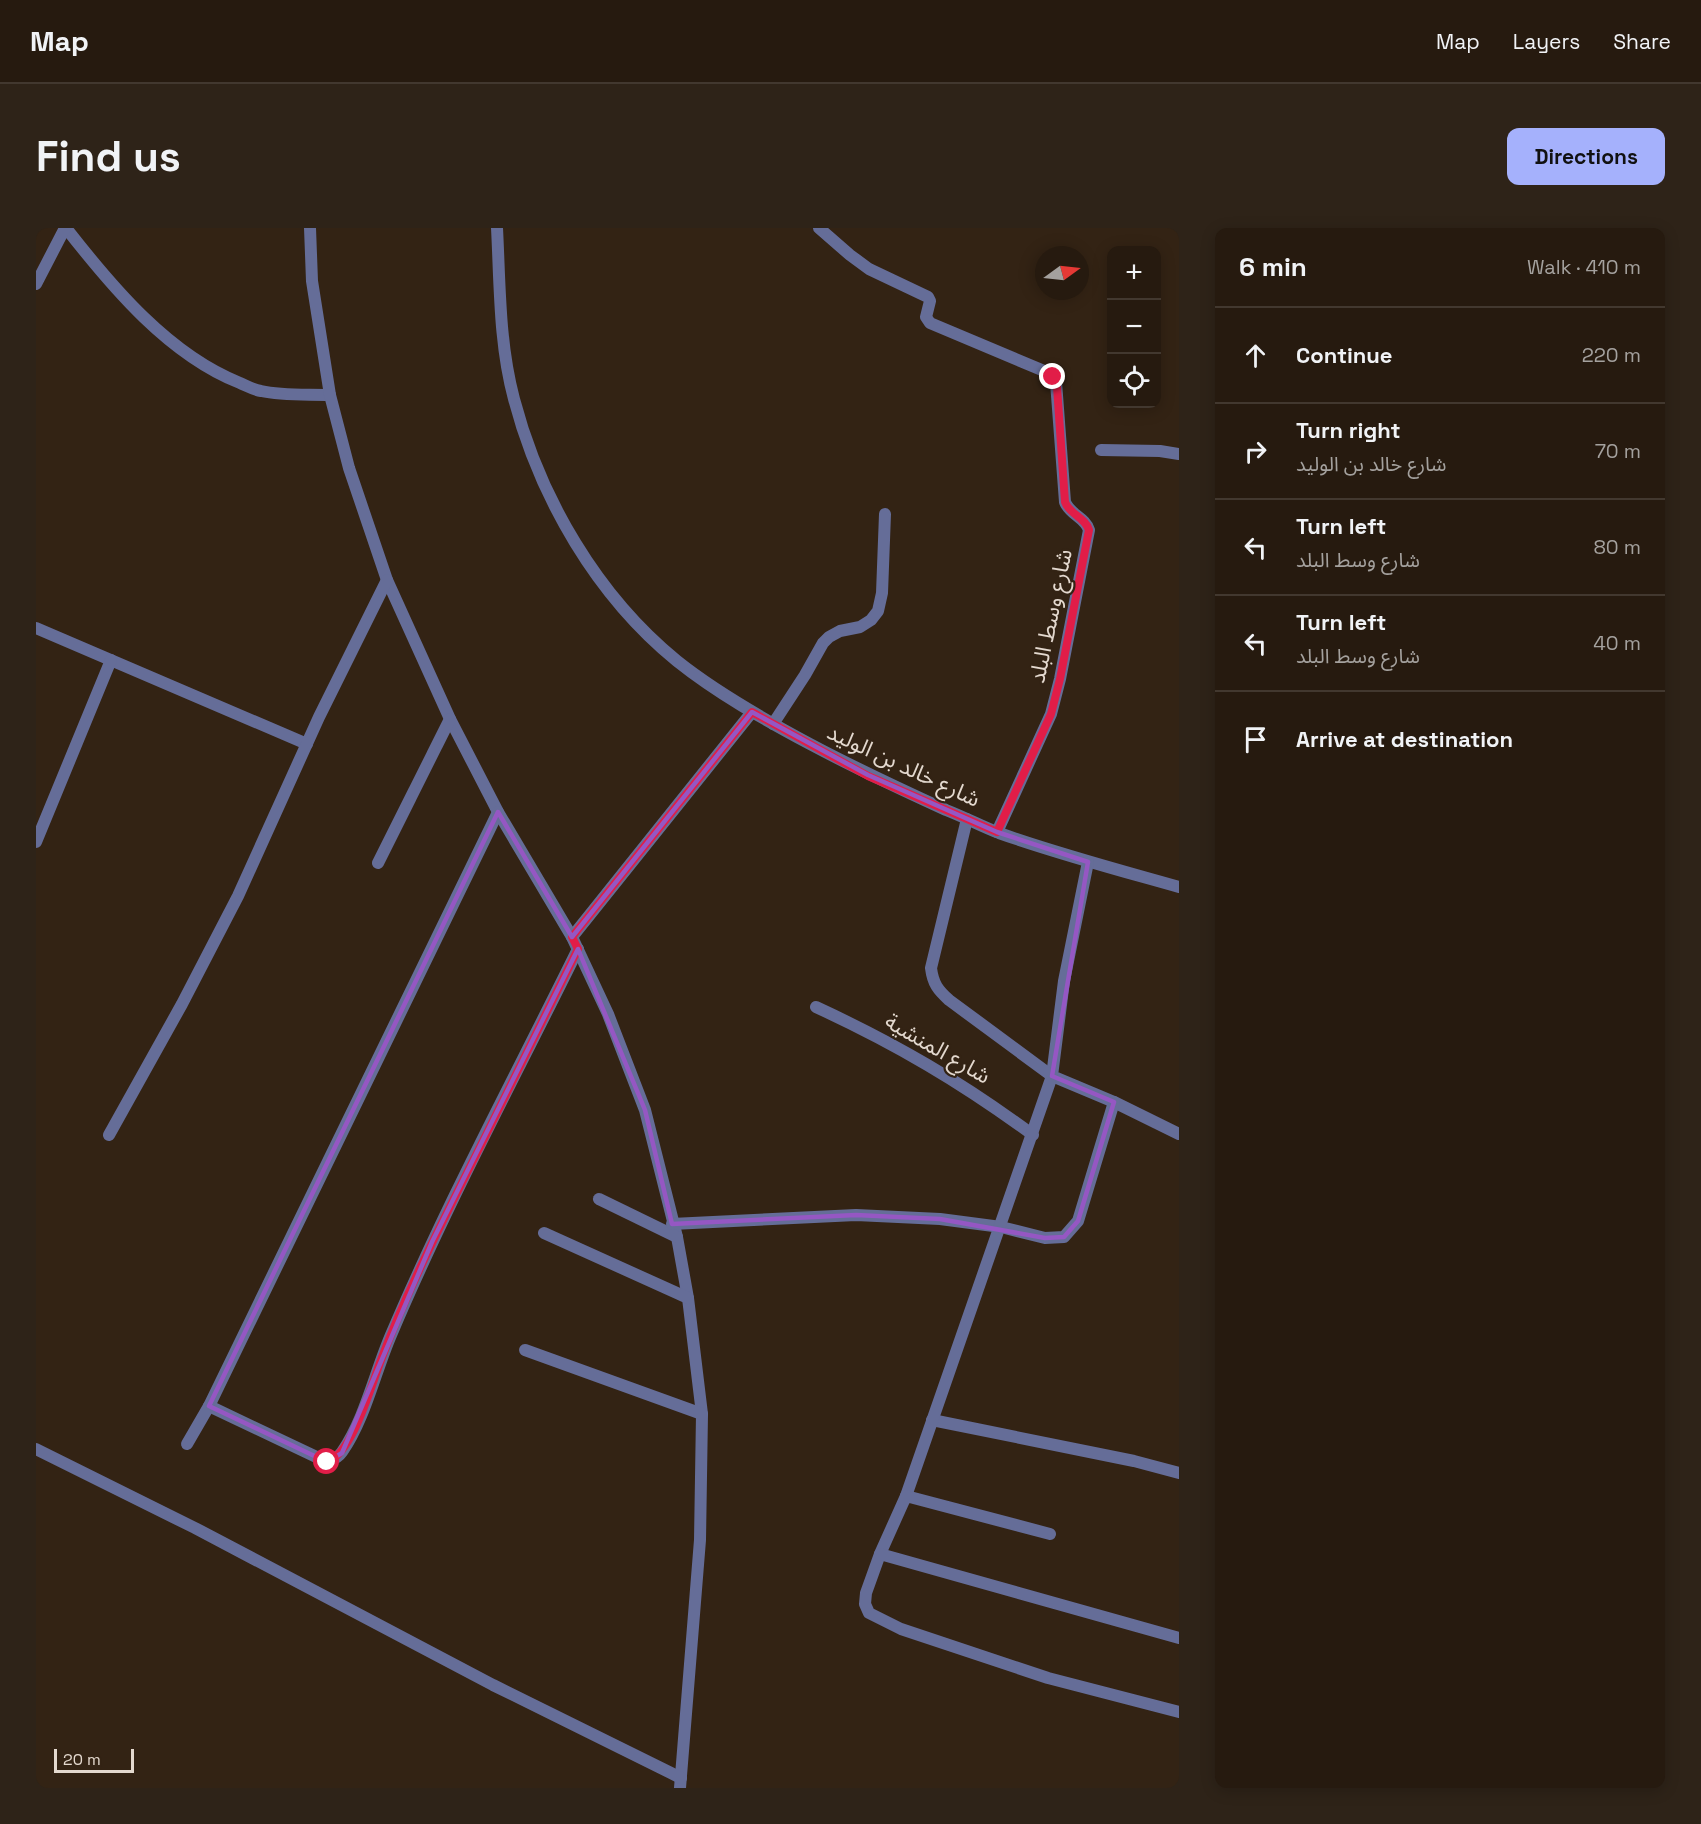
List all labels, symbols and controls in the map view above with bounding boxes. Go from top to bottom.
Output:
text: Map [30,23,89,59]
text: Map [1436,28,1480,55]
text: Layers [1513,28,1580,55]
text: Share [1613,28,1671,55]
button: Directions [1507,128,1665,185]
text: Find us [36,130,181,183]
north arrow [1035,246,1089,300]
map controls [1107,246,1161,408]
button: + [1107,246,1161,300]
text: 6 min [1239,250,1307,284]
text: Walk · 410 m [1527,254,1641,280]
button: − [1107,300,1161,354]
icon: ahead [1239,339,1272,372]
text: Continue [1296,341,1392,369]
text: 220 m [1582,342,1641,368]
button: locate [1107,354,1161,408]
route end [1039,363,1065,389]
text: Turn right [1296,416,1401,444]
icon: right [1239,435,1272,468]
text: 70 m [1595,438,1641,464]
text: شارع خالد بن الوليد [1296,451,1447,477]
text: Turn left [1296,512,1386,540]
icon: left [1239,531,1272,564]
text: 80 m [1593,534,1641,560]
street label: شارع وسط البلد [1022,546,1081,686]
text: شارع وسط البلد [1296,547,1420,573]
text: Turn left [1296,608,1386,636]
icon: left [1239,627,1272,660]
text: 40 m [1593,630,1641,656]
text: شارع وسط البلد [1296,643,1420,669]
street label: شارع خالد بن الوليد [822,717,985,815]
icon: arrive [1239,723,1272,756]
text: Arrive at destination [1296,725,1513,753]
street label: شارع المنشية [879,1007,996,1092]
route start [313,1448,339,1474]
scale bar [54,1746,134,1774]
text: 20 m [63,1749,101,1770]

